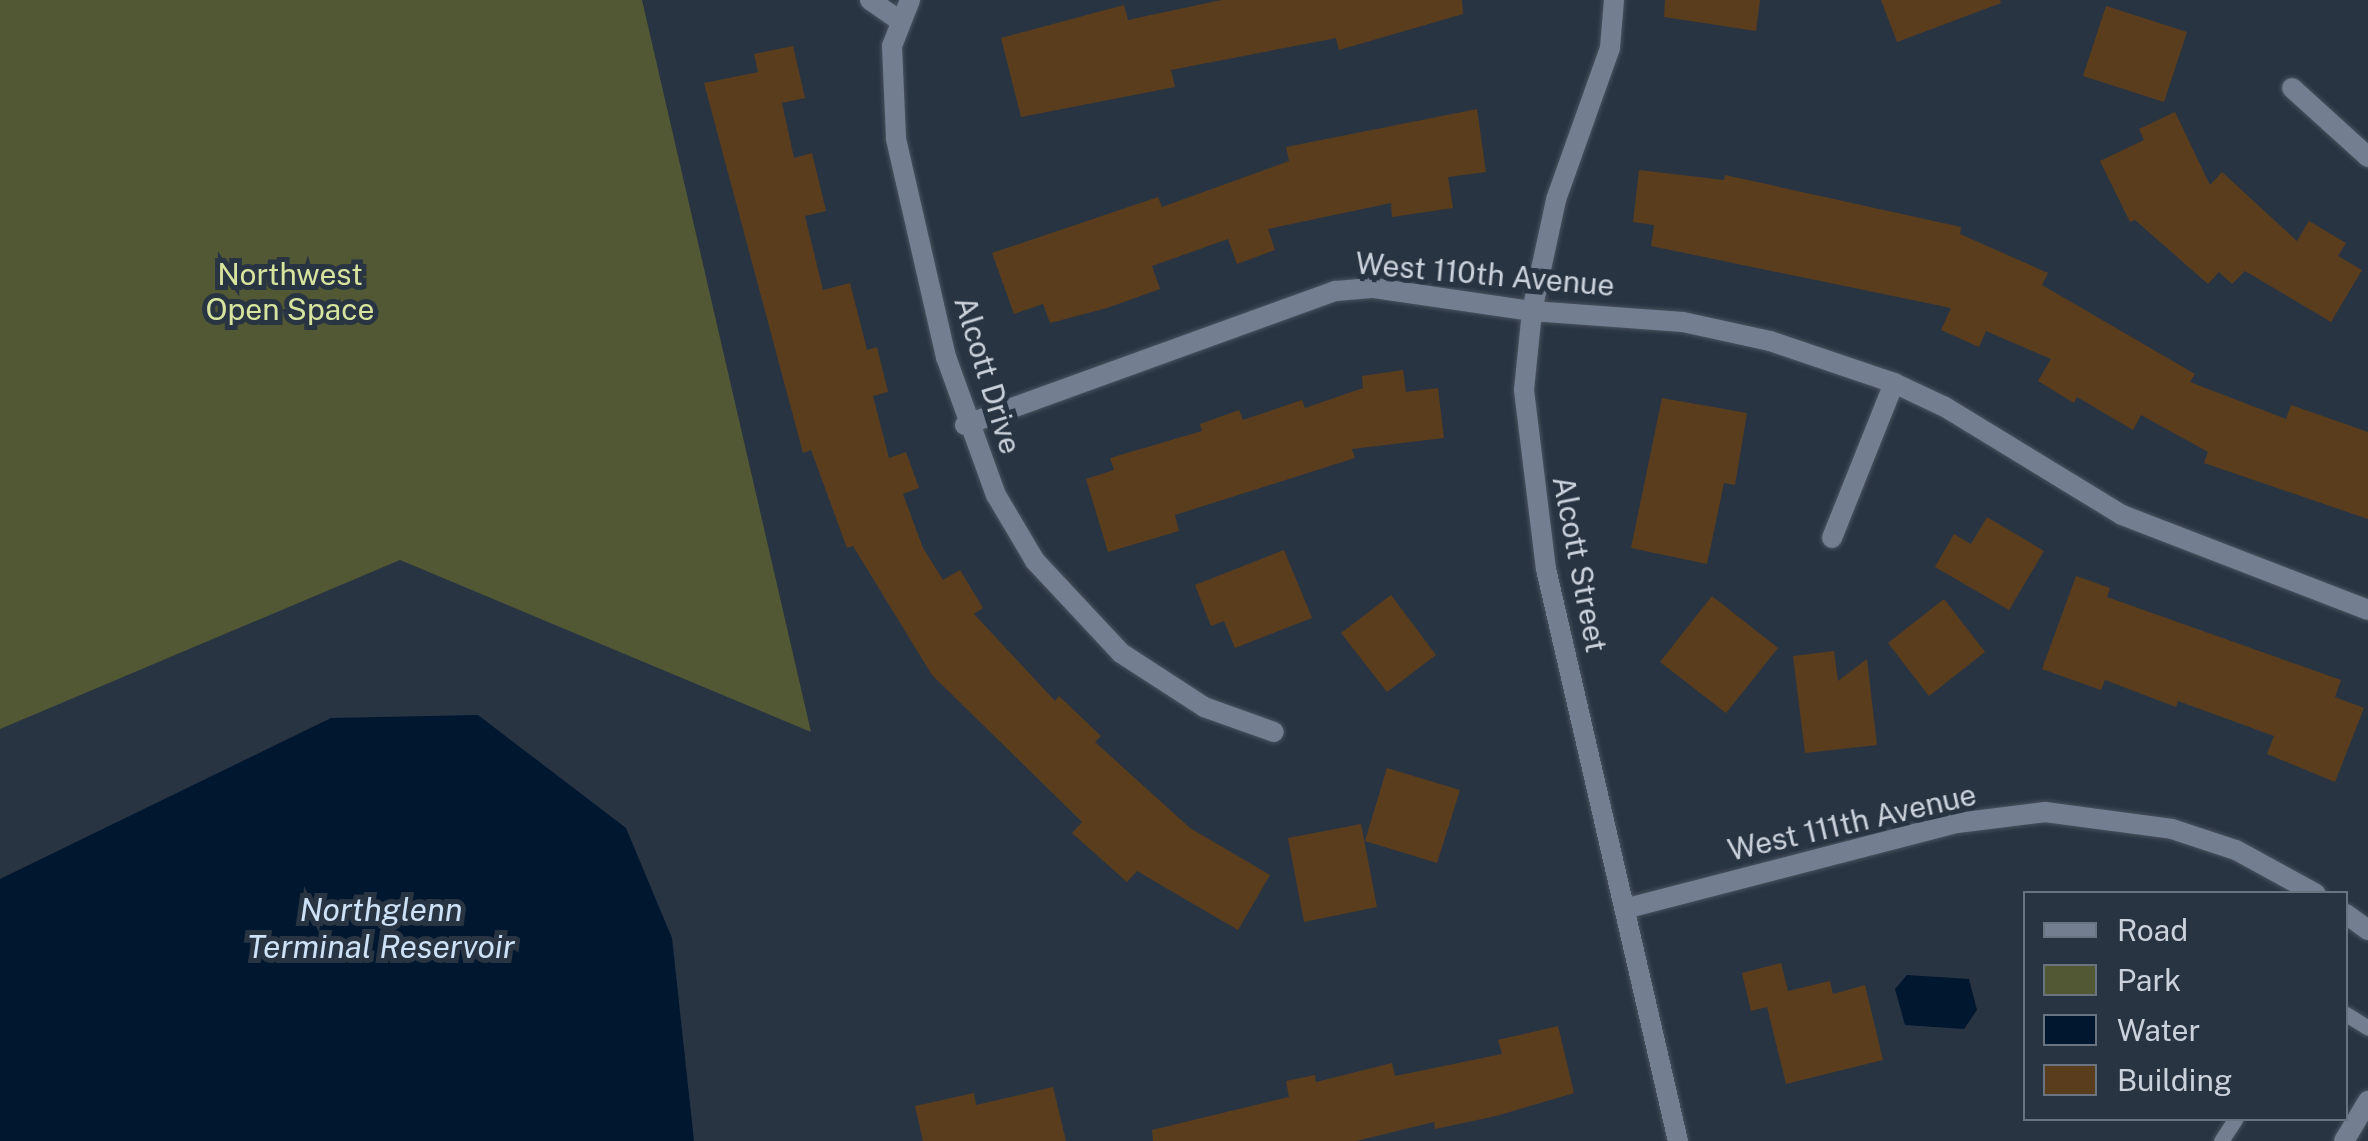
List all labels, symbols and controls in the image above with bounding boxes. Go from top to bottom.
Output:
street label: West 110th Avenue [1354,245,1616,303]
park label: Northwest Open Space [206,256,374,326]
street label: Alcott Drive [947,292,1029,458]
street label: Alcott Street [1545,473,1615,655]
street label: West 111th Avenue [1724,776,1980,868]
legend [2023,891,2348,1121]
water label: Northglenn Terminal Reservoir [247,892,515,967]
text: Road [2117,912,2188,948]
text: Park [2117,962,2181,998]
text: Water [2117,1012,2200,1048]
text: Building [2117,1062,2232,1098]

